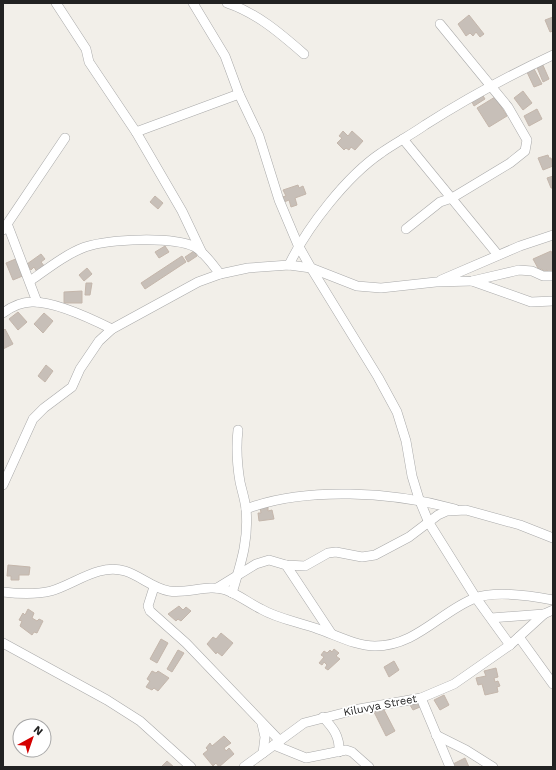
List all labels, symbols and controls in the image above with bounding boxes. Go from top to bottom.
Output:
street label: Kiluvya Street [342,692,418,719]
north arrow [12,718,52,758]
text: N [31,723,45,738]

